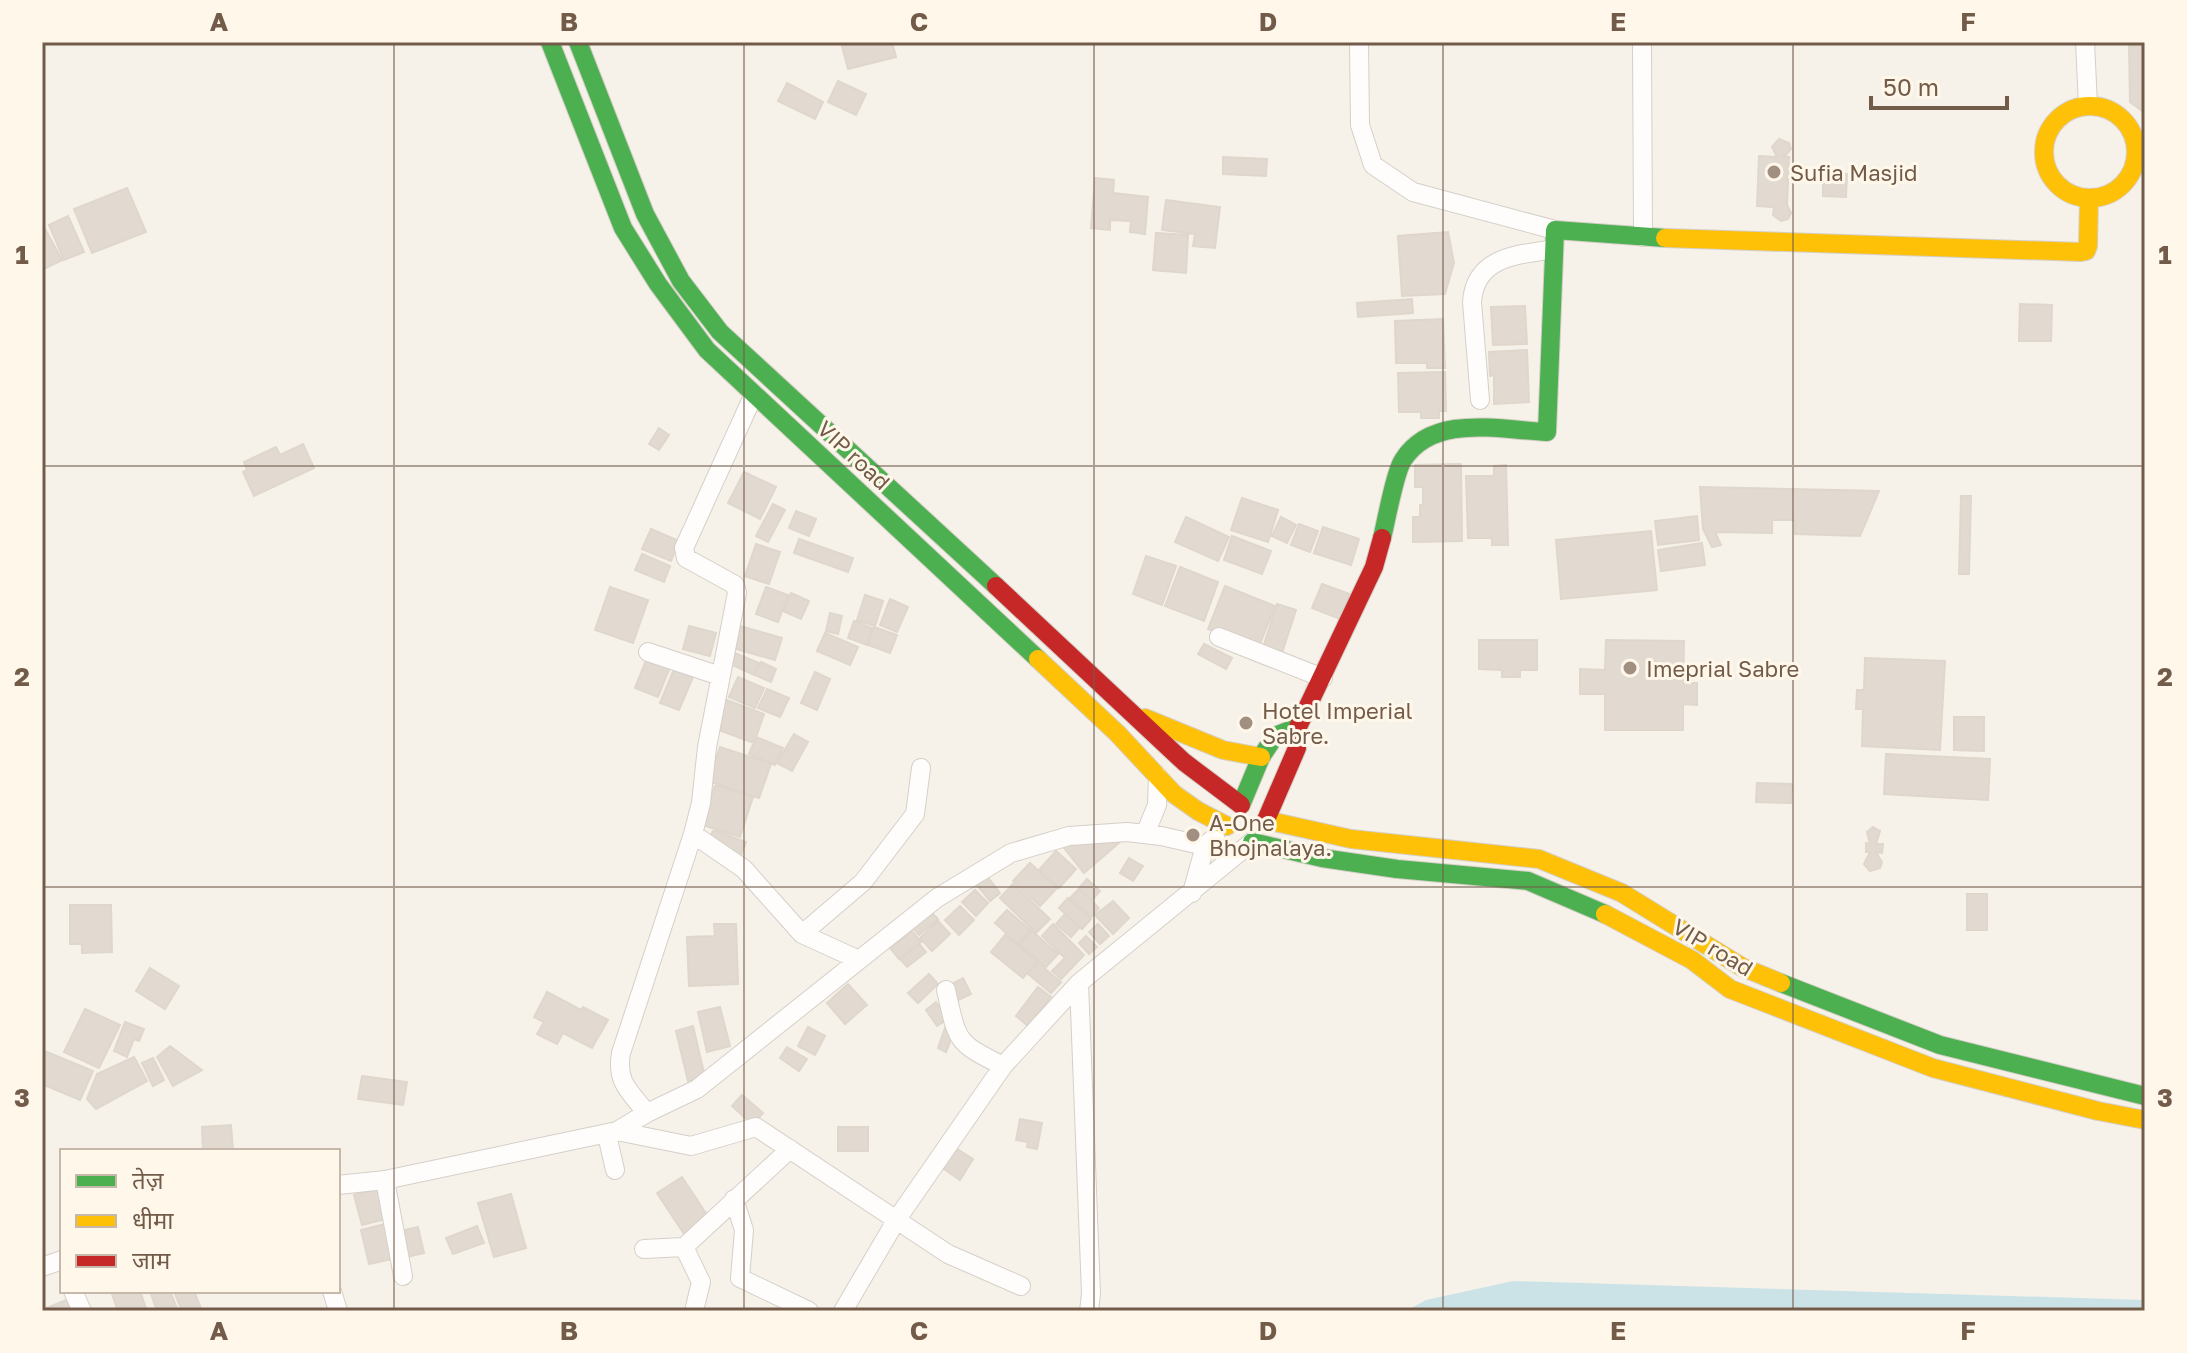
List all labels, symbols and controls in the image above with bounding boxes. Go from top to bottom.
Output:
text: A [210,6,229,37]
text: B [560,6,578,37]
text: C [910,6,928,37]
text: D [1259,6,1277,37]
text: E [1610,6,1626,37]
text: F [1960,6,1976,37]
scale bar [1871,60,2007,110]
text: 50 m [1883,72,1939,101]
place label: Sufia Masjid [1790,159,1918,186]
marker: Sufia Masjid [1765,163,1783,181]
text: 1 [15,239,29,270]
text: 1 [2158,239,2172,270]
street label: VIP road [812,415,896,495]
place label: Imeprial Sabre [1646,655,1799,682]
marker: Imeprial Sabre [1621,659,1639,677]
text: 2 [14,661,30,692]
text: 2 [2157,661,2173,692]
place label: Hotel Imperial Sabre. [1262,697,1413,749]
marker: Hotel Imperial Sabre. [1237,714,1255,732]
place label: A-One Bhojnalaya. [1209,809,1332,861]
marker: A-One Bhojnalaya. [1184,826,1202,844]
street label: VIP road [1668,912,1758,982]
text: 3 [14,1082,30,1113]
text: 3 [2157,1082,2173,1113]
legend [60,1149,340,1293]
text: तेज़ [132,1165,165,1194]
text: धीमा [132,1205,174,1234]
text: जाम [132,1245,171,1274]
text: A [210,1315,229,1346]
text: B [560,1315,578,1346]
text: C [910,1315,928,1346]
text: D [1259,1315,1277,1346]
text: E [1610,1315,1626,1346]
text: F [1960,1315,1976,1346]

